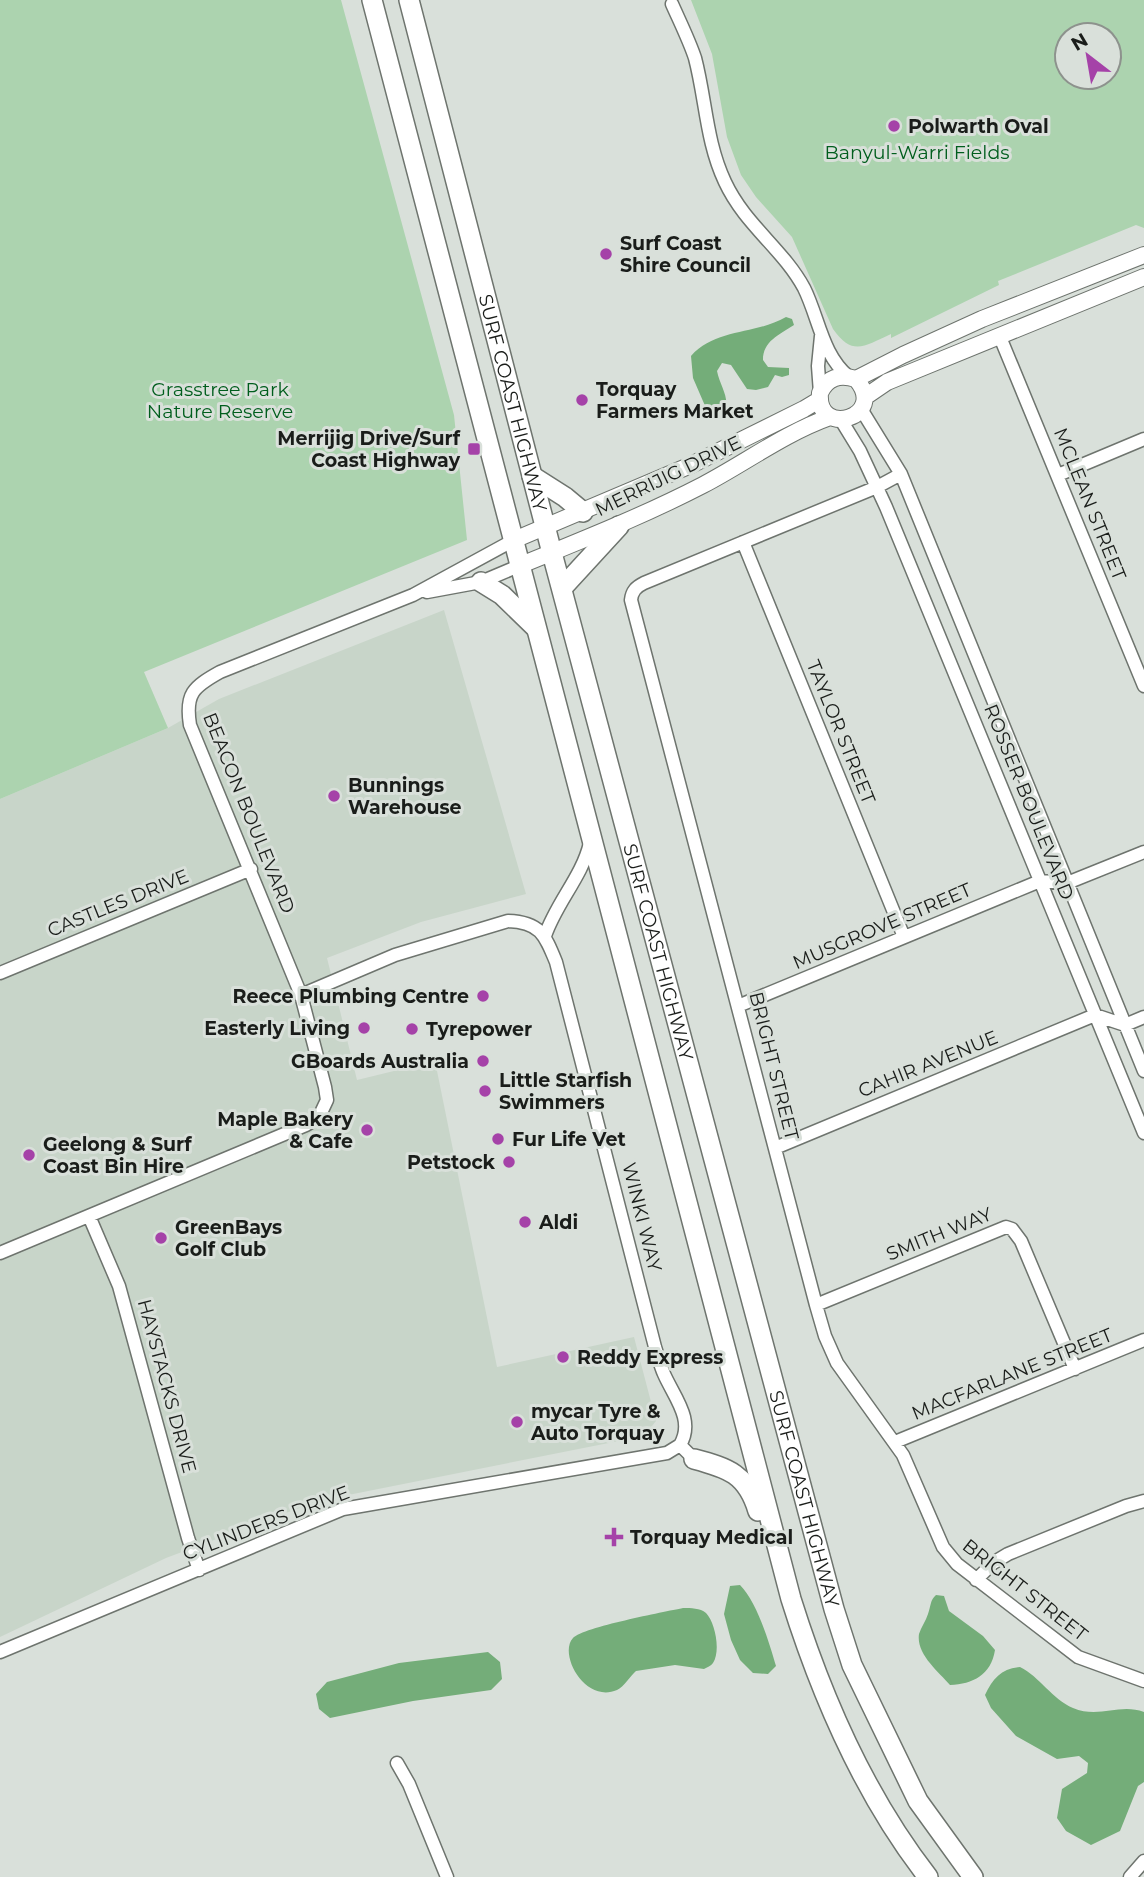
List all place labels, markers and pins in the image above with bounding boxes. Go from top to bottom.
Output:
place label: Polwarth Oval [908,115,1049,138]
marker: Polwarth Oval [886,118,902,134]
place label: Surf Coast Shire Council [620,232,751,277]
marker: Surf Coast Shire Council [598,246,614,262]
place label: Torquay Farmers Market [596,378,754,423]
marker: Torquay Farmers Market [574,392,590,408]
place label: Merrijig Drive/Surf Coast Highway [277,427,461,472]
marker: Merrijig Drive/Surf Coast Highway [466,441,482,457]
place label: Bunnings Warehouse [348,774,462,819]
marker: Bunnings Warehouse [326,788,342,804]
place label: Reece Plumbing Centre [232,985,469,1008]
marker: Reece Plumbing Centre [475,988,491,1004]
place label: Easterly Living [204,1017,350,1040]
place label: Tyrepower [426,1018,532,1041]
marker: Easterly Living [356,1020,372,1036]
marker: Tyrepower [404,1021,420,1037]
place label: GBoards Australia [291,1050,469,1073]
marker: GBoards Australia [475,1053,491,1069]
place label: Little Starfish Swimmers [499,1069,632,1114]
marker: Little Starfish Swimmers [477,1083,493,1099]
place label: Maple Bakery & Cafe [217,1108,354,1153]
marker: Maple Bakery & Cafe [359,1122,375,1138]
place label: Fur Life Vet [512,1128,626,1151]
marker: Fur Life Vet [490,1131,506,1147]
place label: Geelong & Surf Coast Bin Hire [43,1133,192,1178]
marker: Geelong & Surf Coast Bin Hire [21,1147,37,1163]
place label: Petstock [407,1151,496,1174]
marker: Petstock [501,1154,517,1170]
place label: Aldi [538,1211,578,1234]
marker: Aldi [517,1214,533,1230]
place label: GreenBays Golf Club [175,1216,282,1261]
marker: GreenBays Golf Club [153,1230,169,1246]
place label: Reddy Express [577,1346,723,1369]
marker: Reddy Express [555,1349,571,1365]
place label: mycar Tyre & Auto Torquay [530,1400,665,1445]
marker: mycar Tyre & Auto Torquay [509,1414,525,1430]
place label: Torquay Medical [630,1526,793,1549]
marker: Torquay Medical [604,1527,624,1547]

